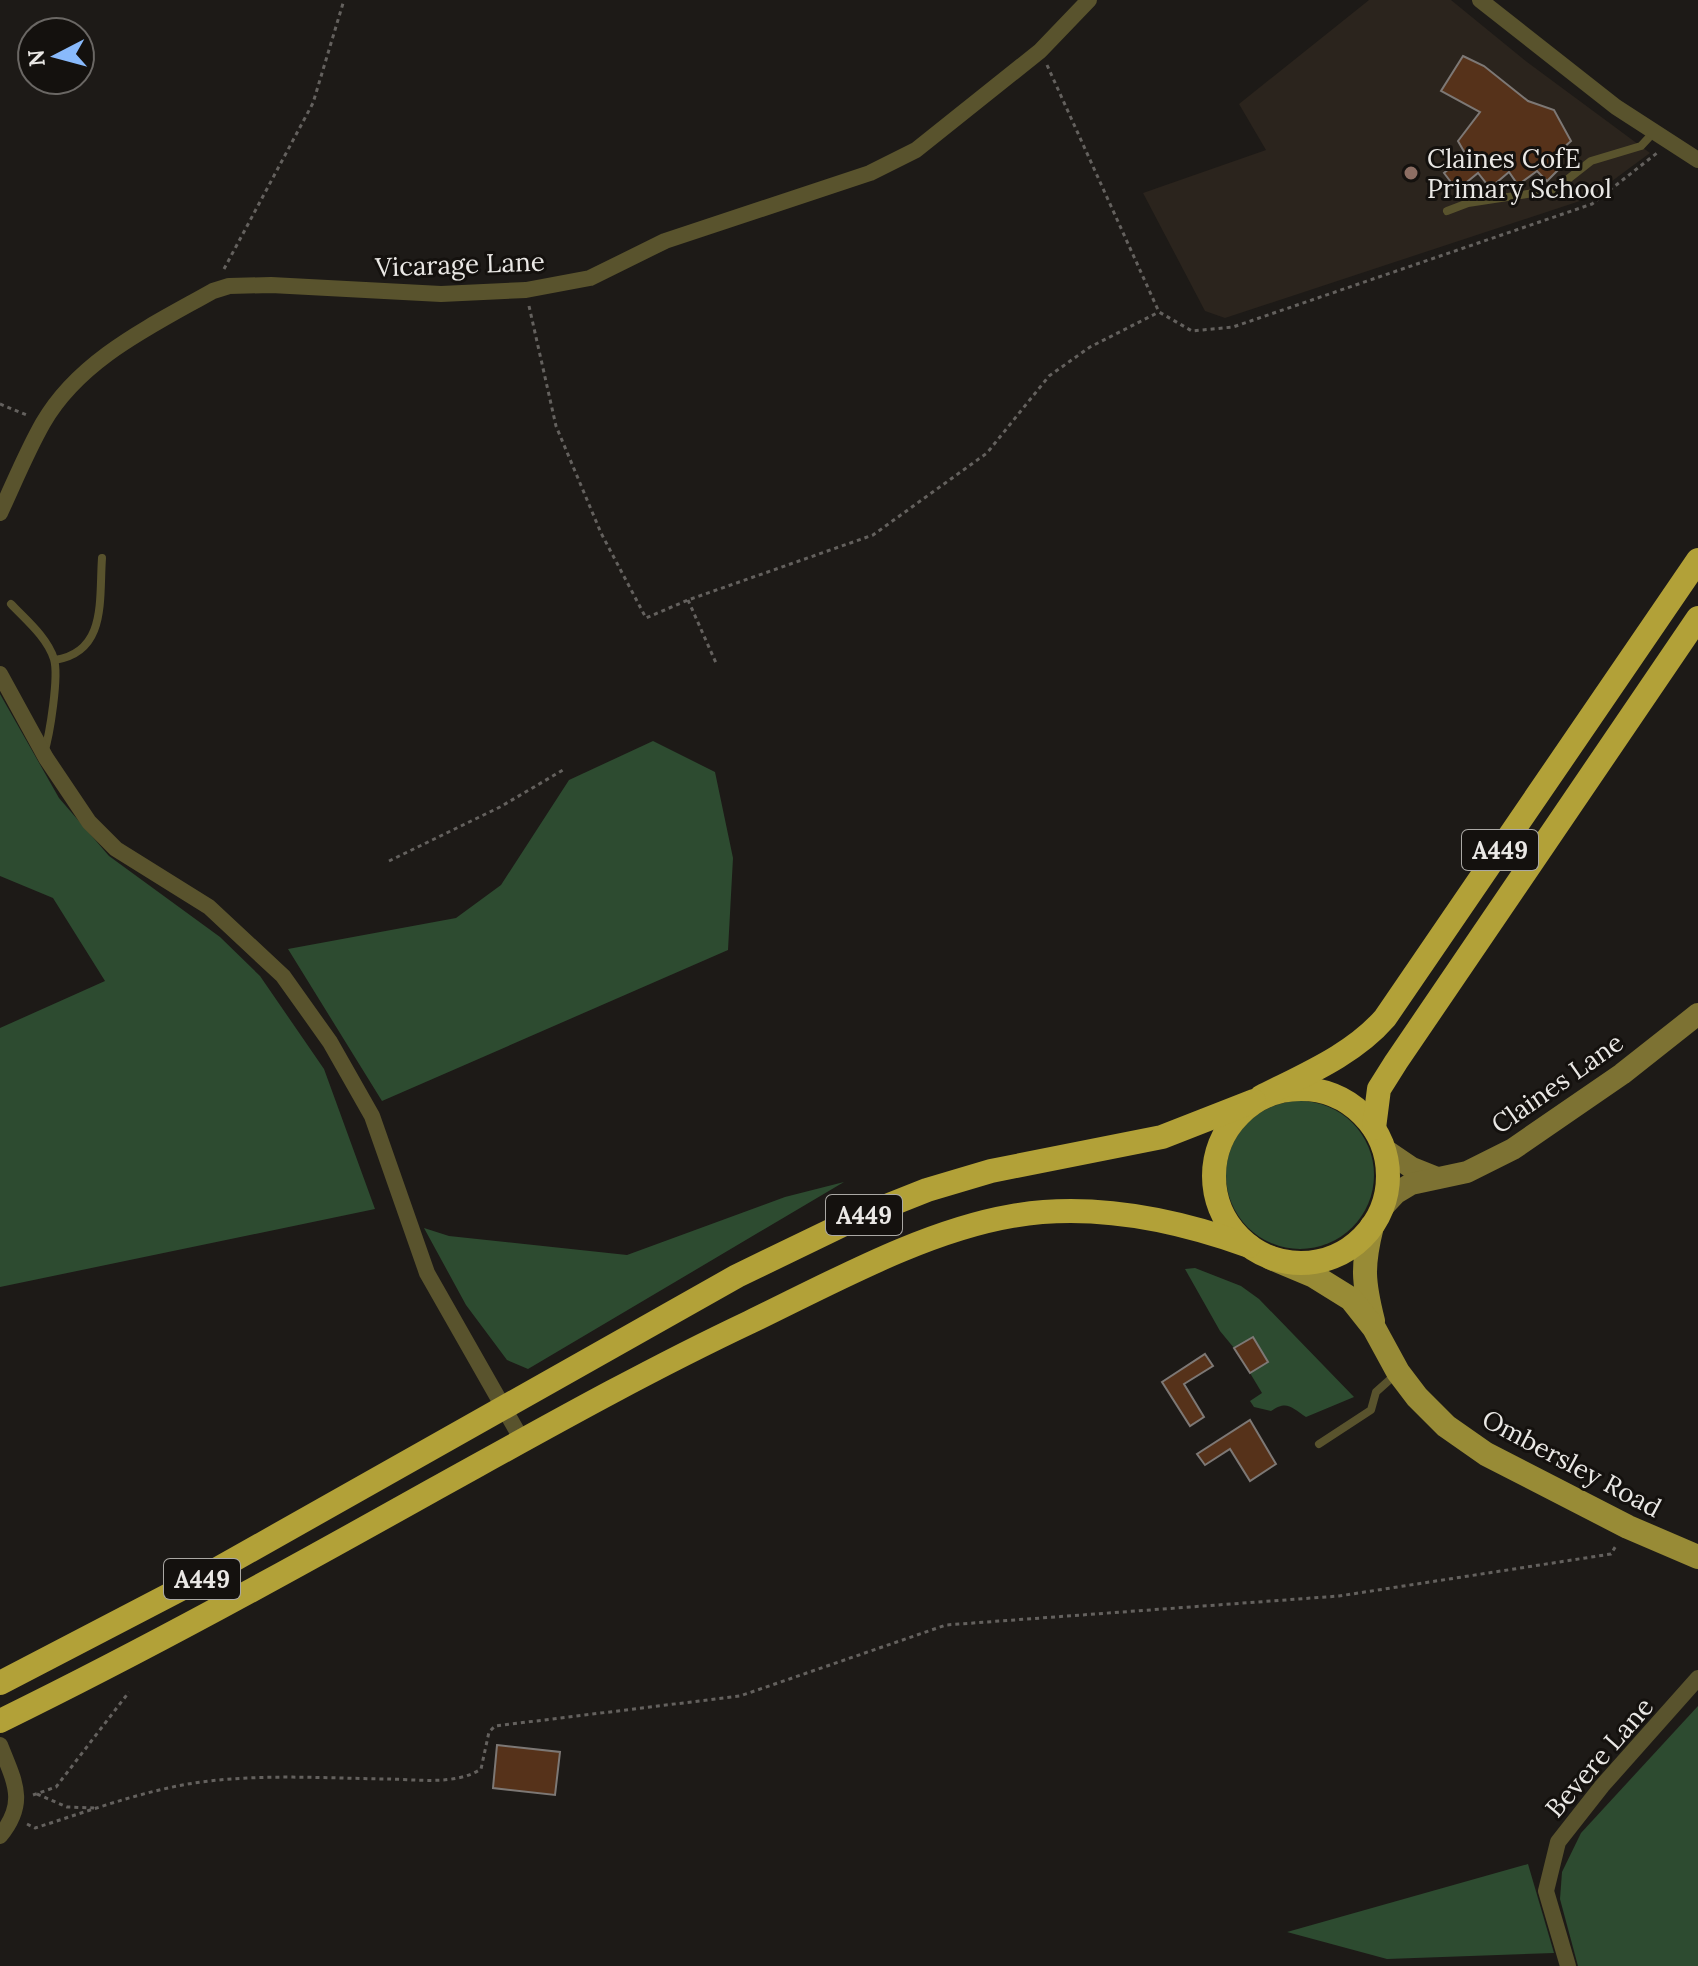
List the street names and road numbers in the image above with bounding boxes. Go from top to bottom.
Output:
street label: Vicarage Lane [374,245,545,283]
road number: A449 [1462,830,1538,870]
street label: Claines Lane [1485,1025,1629,1141]
road number: A449 [826,1195,902,1235]
street label: Ombersley Road [1477,1402,1667,1524]
road number: A449 [164,1559,240,1599]
street label: Bevere Lane [1538,1690,1660,1824]

